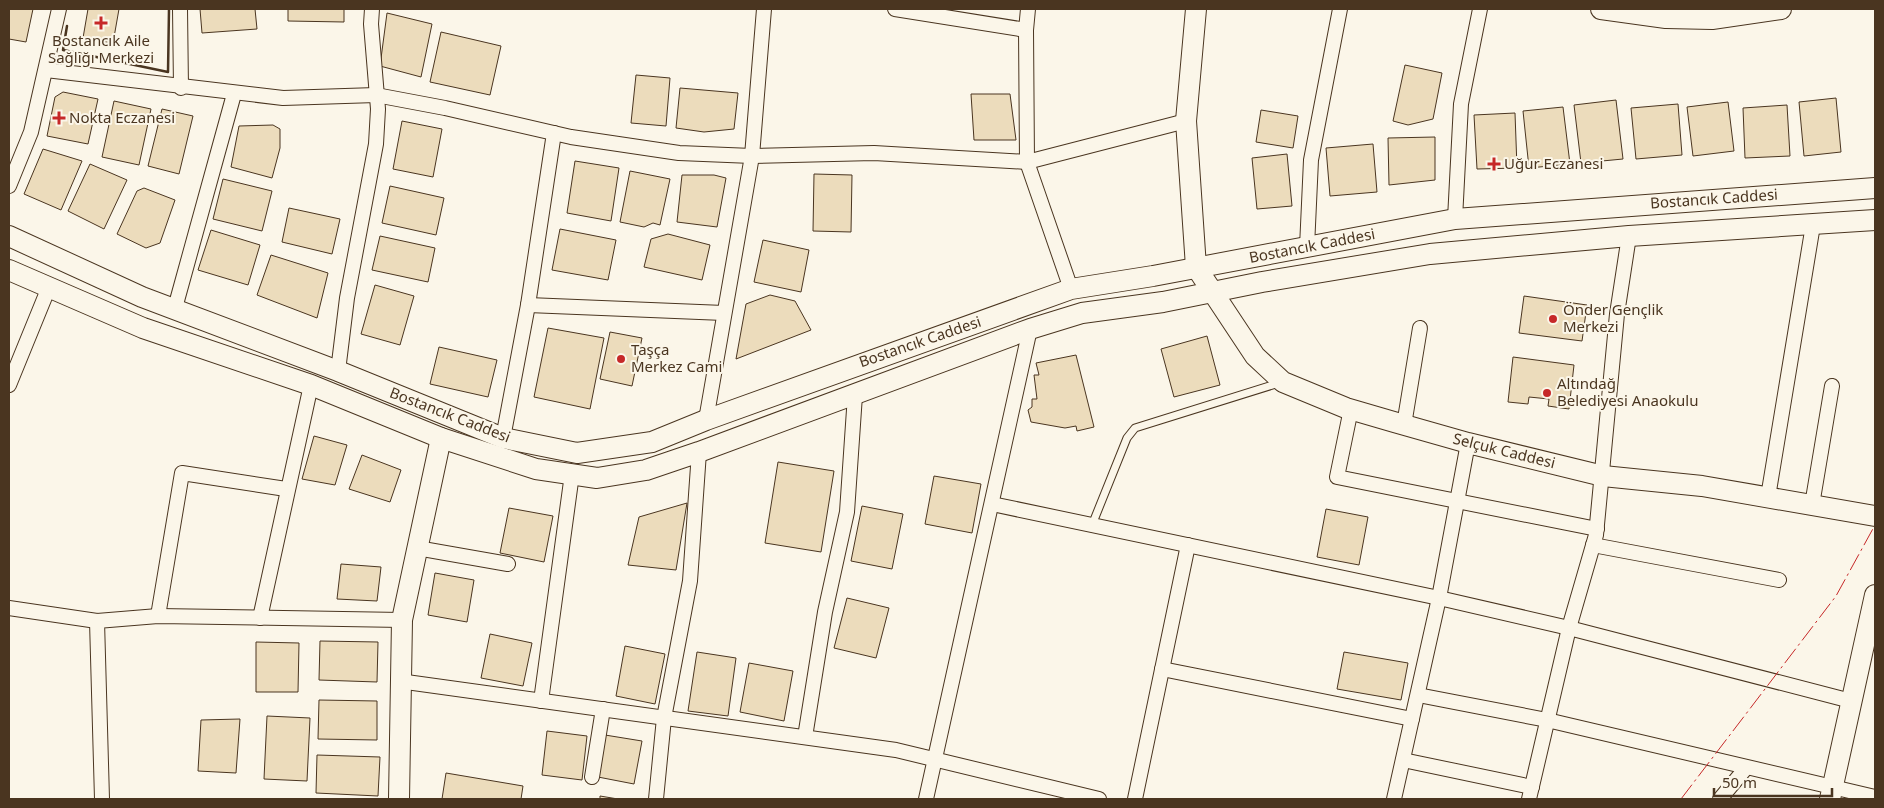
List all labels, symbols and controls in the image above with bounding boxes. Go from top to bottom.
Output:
marker: Bostancık Aile Sağlığı Merkezi [94,16,108,30]
place label: Bostancık Aile Sağlığı Merkezi [48,30,154,67]
place label: Nokta Eczanesi [69,107,175,127]
marker: Nokta Eczanesi [53,112,65,124]
place label: Uğur Eczanesi [1504,153,1603,173]
marker: Uğur Eczanesi [1488,158,1500,170]
street label: Bostancık Caddesi [1649,184,1778,212]
street label: Bostancık Caddesi [1247,223,1377,267]
place label: Önder Gençlik Merkezi [1563,299,1663,336]
street label: Bostancık Caddesi [856,311,983,371]
marker: Önder Gençlik Merkezi [1547,313,1559,325]
place label: Taşça Merkez Cami [631,339,722,376]
marker: Taşça Merkez Cami [615,353,627,365]
place label: Altındağ Belediyesi Anaokulu [1557,373,1698,410]
street label: Bostancık Caddesi [387,382,514,446]
marker: Altındağ Belediyesi Anaokulu [1541,387,1553,399]
street label: Selçuk Caddesi [1451,428,1558,472]
scale bar [1714,766,1832,798]
text: 50 m [1722,772,1757,792]

